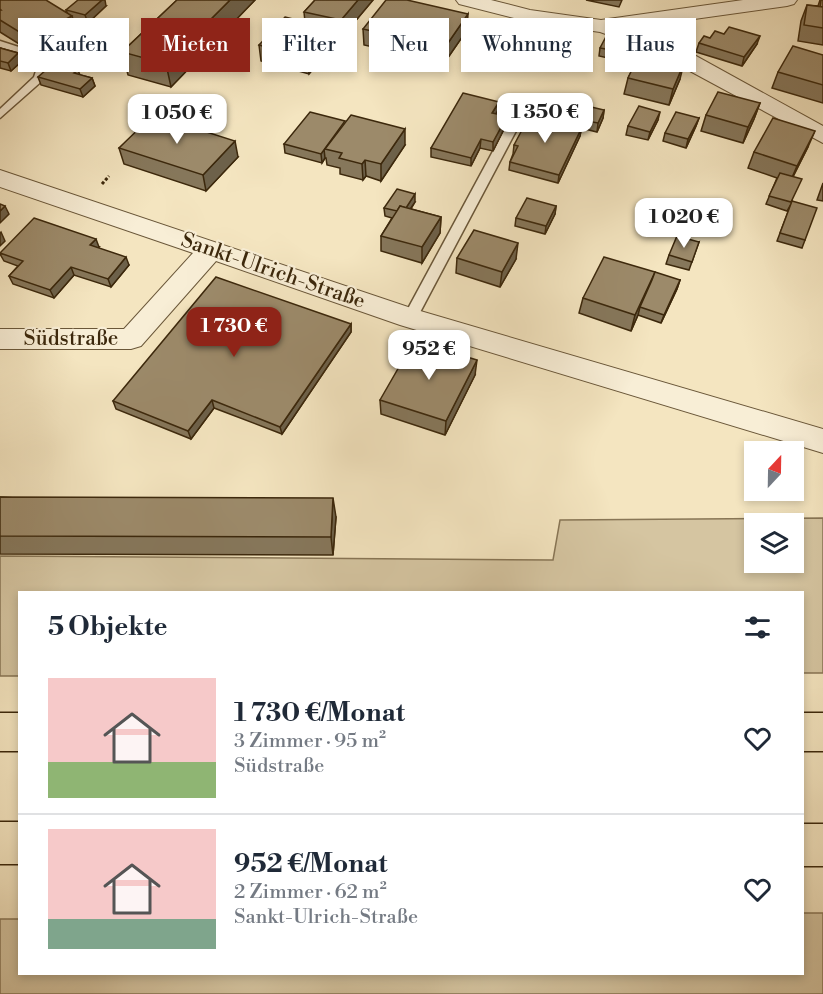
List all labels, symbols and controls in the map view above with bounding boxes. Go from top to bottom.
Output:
chip: Kaufen [18,18,129,72]
chip: Mieten [141,18,250,72]
chip: Filter [262,18,357,72]
chip: Neu [369,18,449,72]
chip: Wohnung [461,18,593,72]
chip: Haus [605,18,696,72]
pin: 1 350 € [490,93,600,144]
pin: 1 050 € [122,94,232,145]
text: 1 350 € [511,100,579,125]
text: 1 050 € [142,101,212,126]
pin: 1 020 € [629,198,739,249]
text: 1 020 € [649,205,719,230]
street label: Sankt-Ulrich-Straße [177,227,369,315]
pin: 1 730 € [179,307,289,358]
text: 1 730 € [200,314,268,339]
street label: Südstraße [24,326,118,352]
pin: 952 € [387,330,471,381]
text: 952 € [402,337,456,362]
north arrow [744,441,804,501]
map controls [744,441,804,573]
button: layers [744,513,804,573]
text: 5 Objekte [48,611,168,643]
icon: filters [741,611,774,644]
text: 1 730 €/Monat [234,697,405,729]
icon: home [96,702,168,774]
icon: heart [741,722,774,755]
text: 3 Zimmer · 95 m² [234,729,386,754]
text: Südstraße [234,754,324,779]
text: 952 €/Monat [234,848,387,880]
icon: home [96,853,168,925]
icon: heart [741,873,774,906]
text: 2 Zimmer · 62 m² [234,880,387,905]
text: Sankt-Ulrich-Straße [234,905,418,930]

